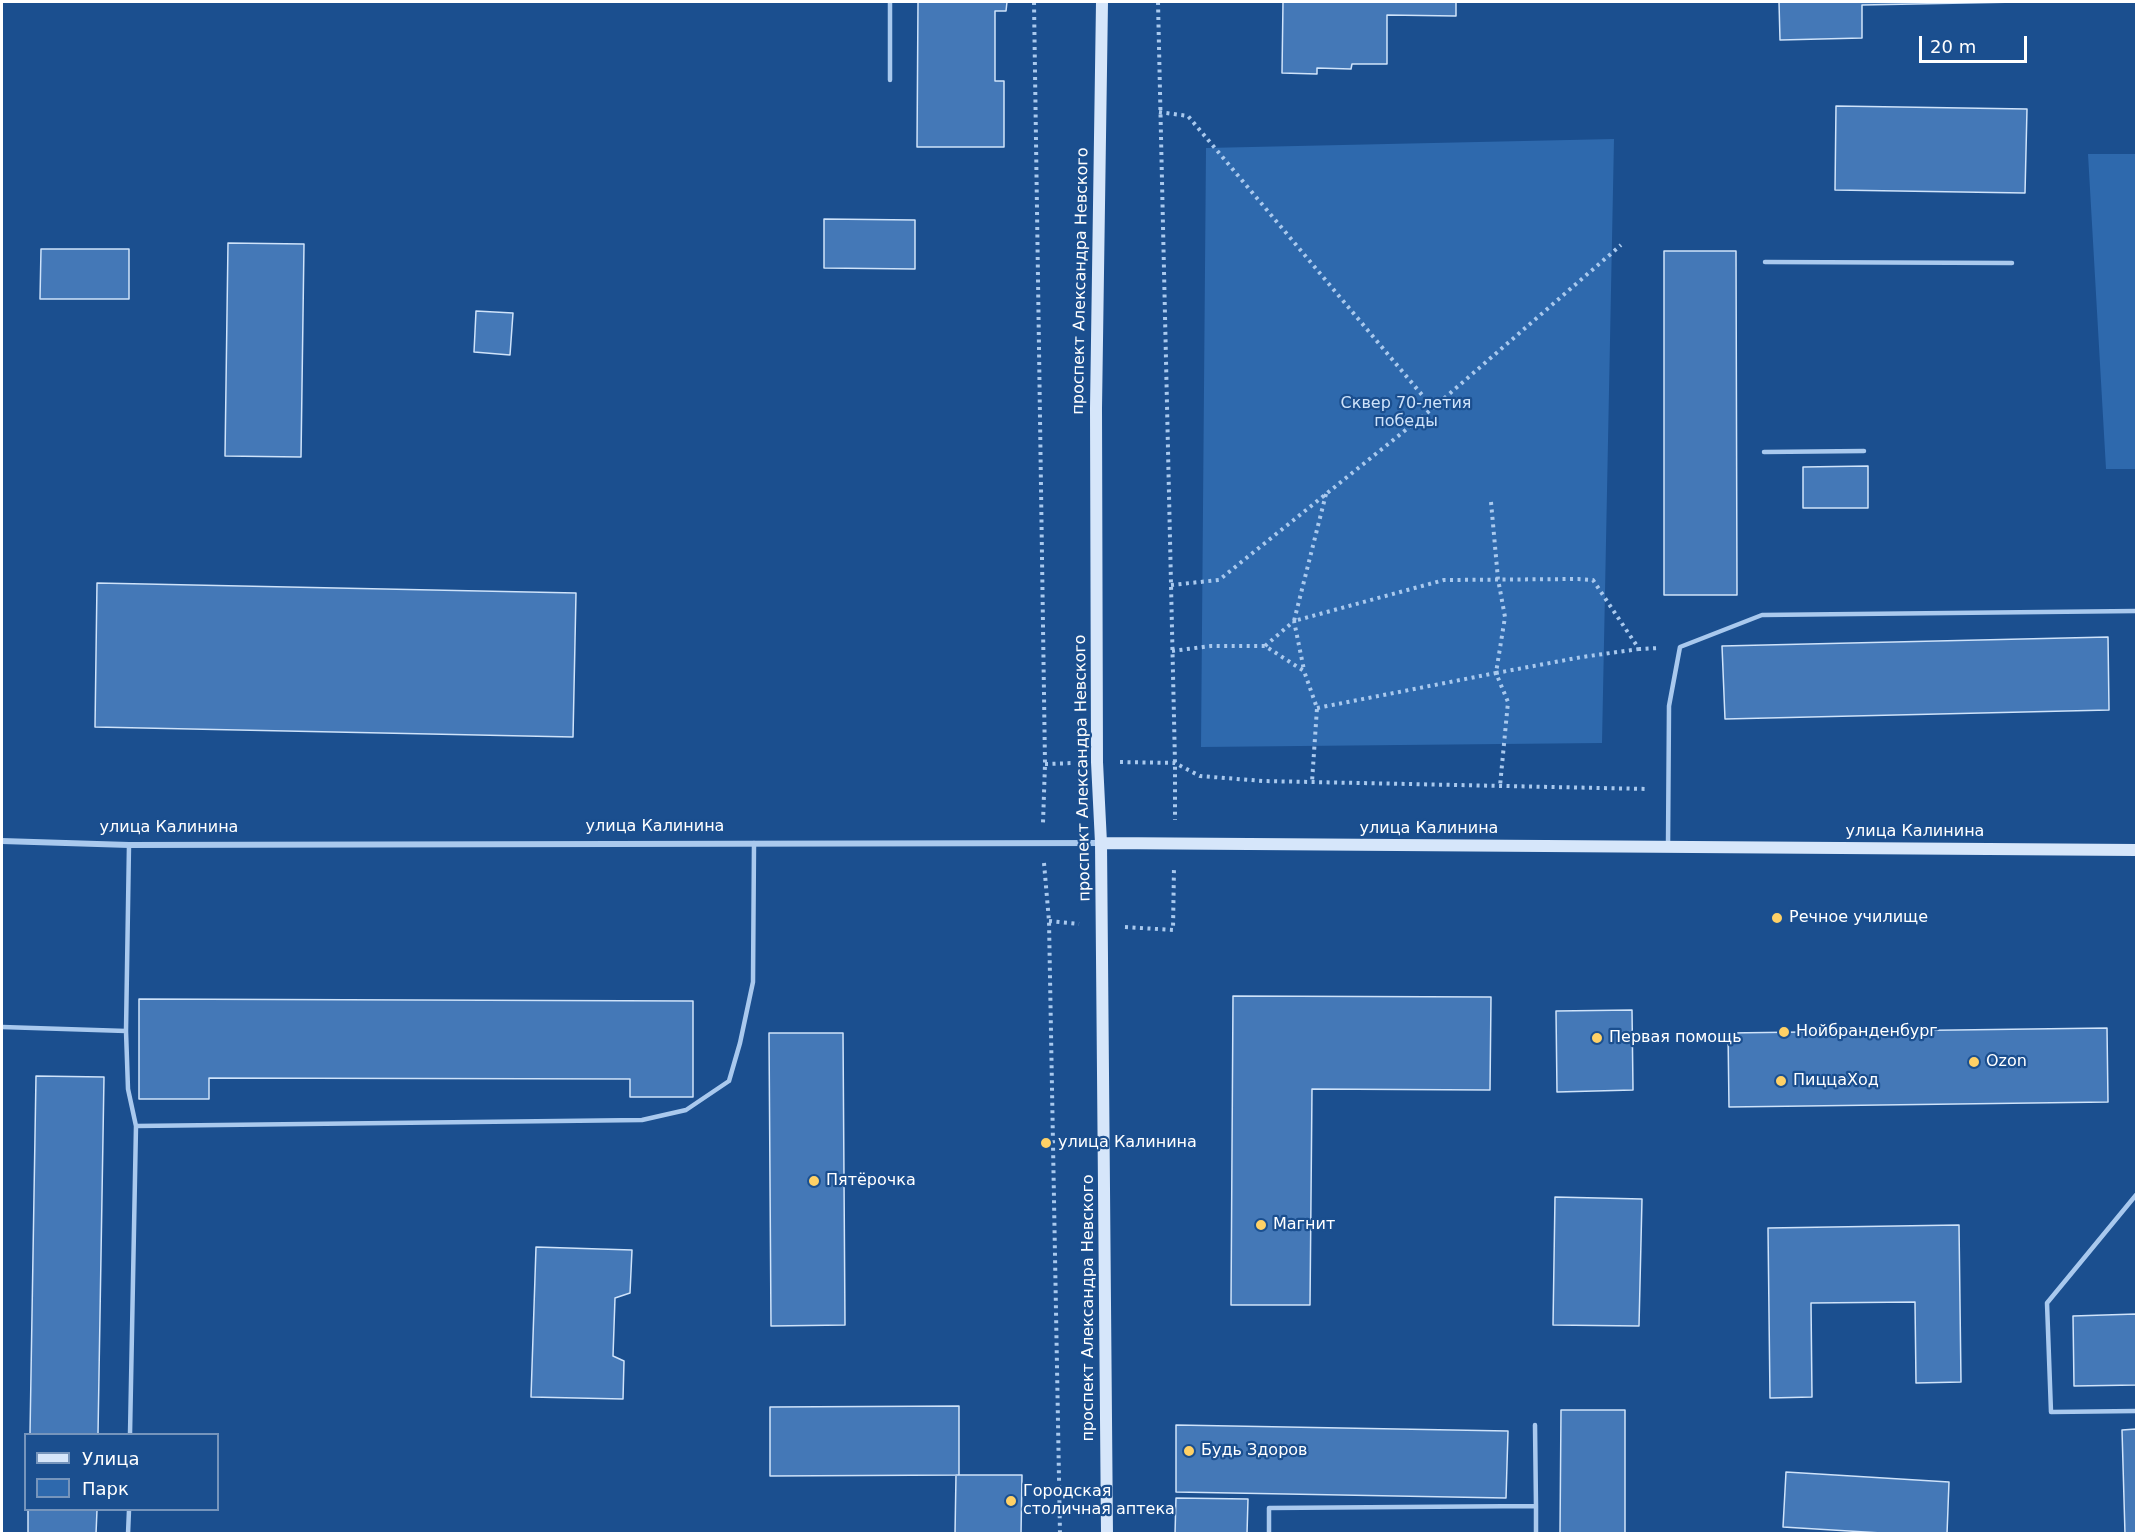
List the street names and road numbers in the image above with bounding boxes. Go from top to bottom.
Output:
street label: проспект Александра Невского [1069,147,1093,415]
street label: проспект Александра Невского [1071,634,1095,902]
street label: улица Калинина [586,817,724,837]
street label: улица Калинина [100,818,238,838]
street label: улица Калинина [1360,819,1498,839]
street label: улица Калинина [1846,822,1984,842]
street label: проспект Александра Невского [1079,1174,1099,1442]

